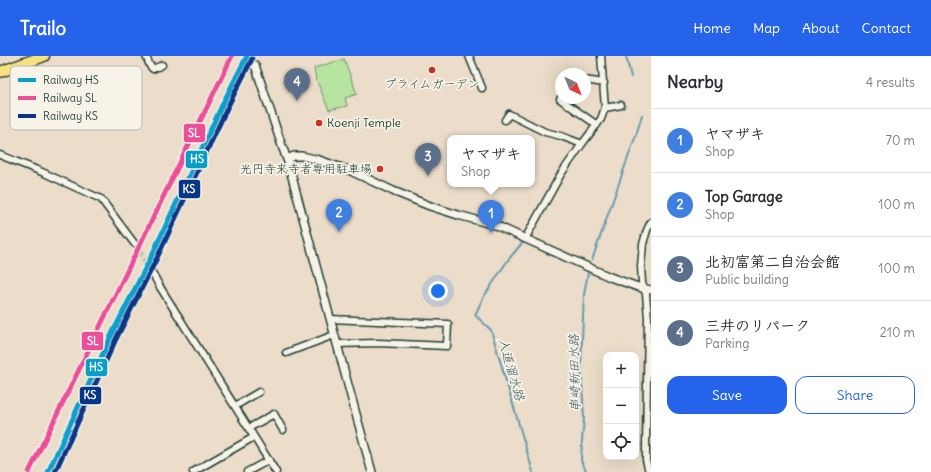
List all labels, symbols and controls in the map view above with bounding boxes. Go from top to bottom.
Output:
text: Trailo [20,16,66,40]
text: Home [693,19,731,37]
text: Map [753,19,780,37]
text: About [802,19,840,37]
text: Contact [862,19,911,37]
marker: プライムガーデン [427,65,437,75]
legend [10,66,142,130]
pin: 4 [284,68,310,101]
north arrow [555,68,591,104]
text: Nearby [667,71,723,93]
text: Railway HS [43,73,99,87]
text: 4 results [866,74,915,91]
place label: プライムガーデン [384,76,480,91]
text: Railway SL [43,91,97,105]
text: Railway KS [43,109,98,123]
place label: Koenji Temple [327,115,401,130]
marker: Koenji Temple [314,118,324,128]
line badge: SL [183,123,206,143]
text: ヤマザキ [705,124,765,143]
text: SL [188,126,200,140]
text: 1 [677,132,683,149]
text: 70 m [886,132,915,149]
popup [447,135,535,187]
pin: 3 [415,143,441,176]
text: Shop [705,143,734,160]
text: ヤマザキ [461,144,521,163]
line badge: HS [185,150,208,169]
text: HS [190,152,204,166]
place label: 光円寺来寺者専用駐車場 [240,161,372,176]
text: Shop [461,163,490,180]
marker: 光円寺来寺者専用駐車場 [375,164,385,174]
line badge: KS [178,179,201,199]
text: KS [183,182,195,196]
text: Top Garage [705,187,783,206]
text: 2 [676,196,684,213]
text: 100 m [878,196,915,213]
pin: 2 [326,199,352,232]
pin: 1 [478,200,504,233]
text: Shop [705,206,734,223]
text: 北初富第二自治会館 [705,252,840,271]
text: 3 [676,260,684,277]
text: 100 m [878,260,915,277]
text: Public building [705,271,789,288]
your location [428,281,448,301]
text: 三井のリパーク [705,316,810,335]
text: 4 [676,324,684,341]
text: 210 m [880,324,915,341]
line badge: SL [81,331,104,351]
water label: 串崎新田水路 [565,333,584,412]
text: SL [87,334,99,348]
text: Parking [705,335,750,352]
water label: 入道溜水路 [494,336,529,404]
map controls [603,352,639,460]
button: + [603,352,639,388]
line badge: HS [85,358,108,377]
text: HS [89,360,103,374]
button: Save [667,376,787,414]
button: Share [795,376,915,414]
line badge: KS [79,386,102,405]
text: KS [84,388,96,402]
button: − [603,388,639,424]
button: locate [603,424,639,460]

